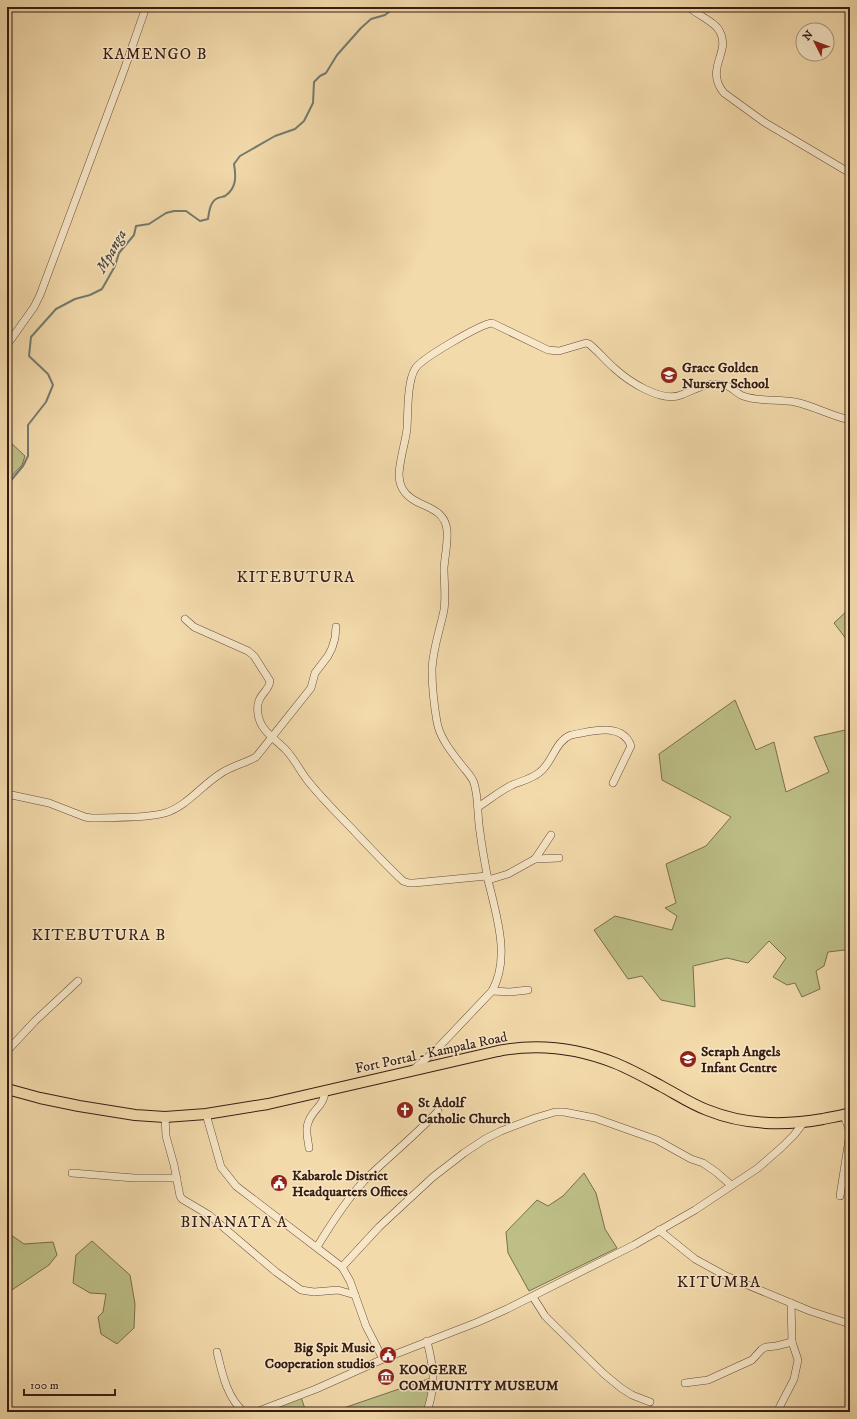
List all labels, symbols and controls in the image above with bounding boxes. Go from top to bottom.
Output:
north arrow [795,22,835,62]
text: N [800,28,817,44]
district label: KAMENGO B [102,44,208,64]
water label: Mpanga [91,226,131,277]
place label: Grace Golden Nursery School [682,359,770,393]
school or university icon: Grace Golden Nursery School [659,365,679,385]
district label: KITEBUTURA [236,567,356,587]
district label: KITEBUTURA B [32,925,166,945]
street label: Fort Portal - Kampala Road [353,1028,509,1078]
place label: Seraph Angels Infant Centre [701,1043,781,1077]
school or university icon: Seraph Angels Infant Centre [678,1049,698,1069]
place label: St Adolf Catholic Church [418,1094,511,1128]
church icon: St Adolf Catholic Church [395,1100,415,1120]
place label: Kabarole District Headquarters Offices [292,1167,408,1201]
public building icon: Kabarole District Headquarters Offices [269,1173,289,1193]
district label: BINANATA A [180,1212,288,1232]
district label: KITUMBA [677,1272,761,1292]
place label: Big Spit Music Cooperation studios [265,1339,375,1373]
public building icon: Big Spit Music Cooperation studios [378,1345,398,1365]
place label: KOOGERE COMMUNITY MUSEUM [399,1361,559,1395]
museum icon: KOOGERE COMMUNITY MUSEUM [376,1367,396,1387]
scale bar [24,1371,115,1397]
text: 100 m [30,1378,59,1393]

